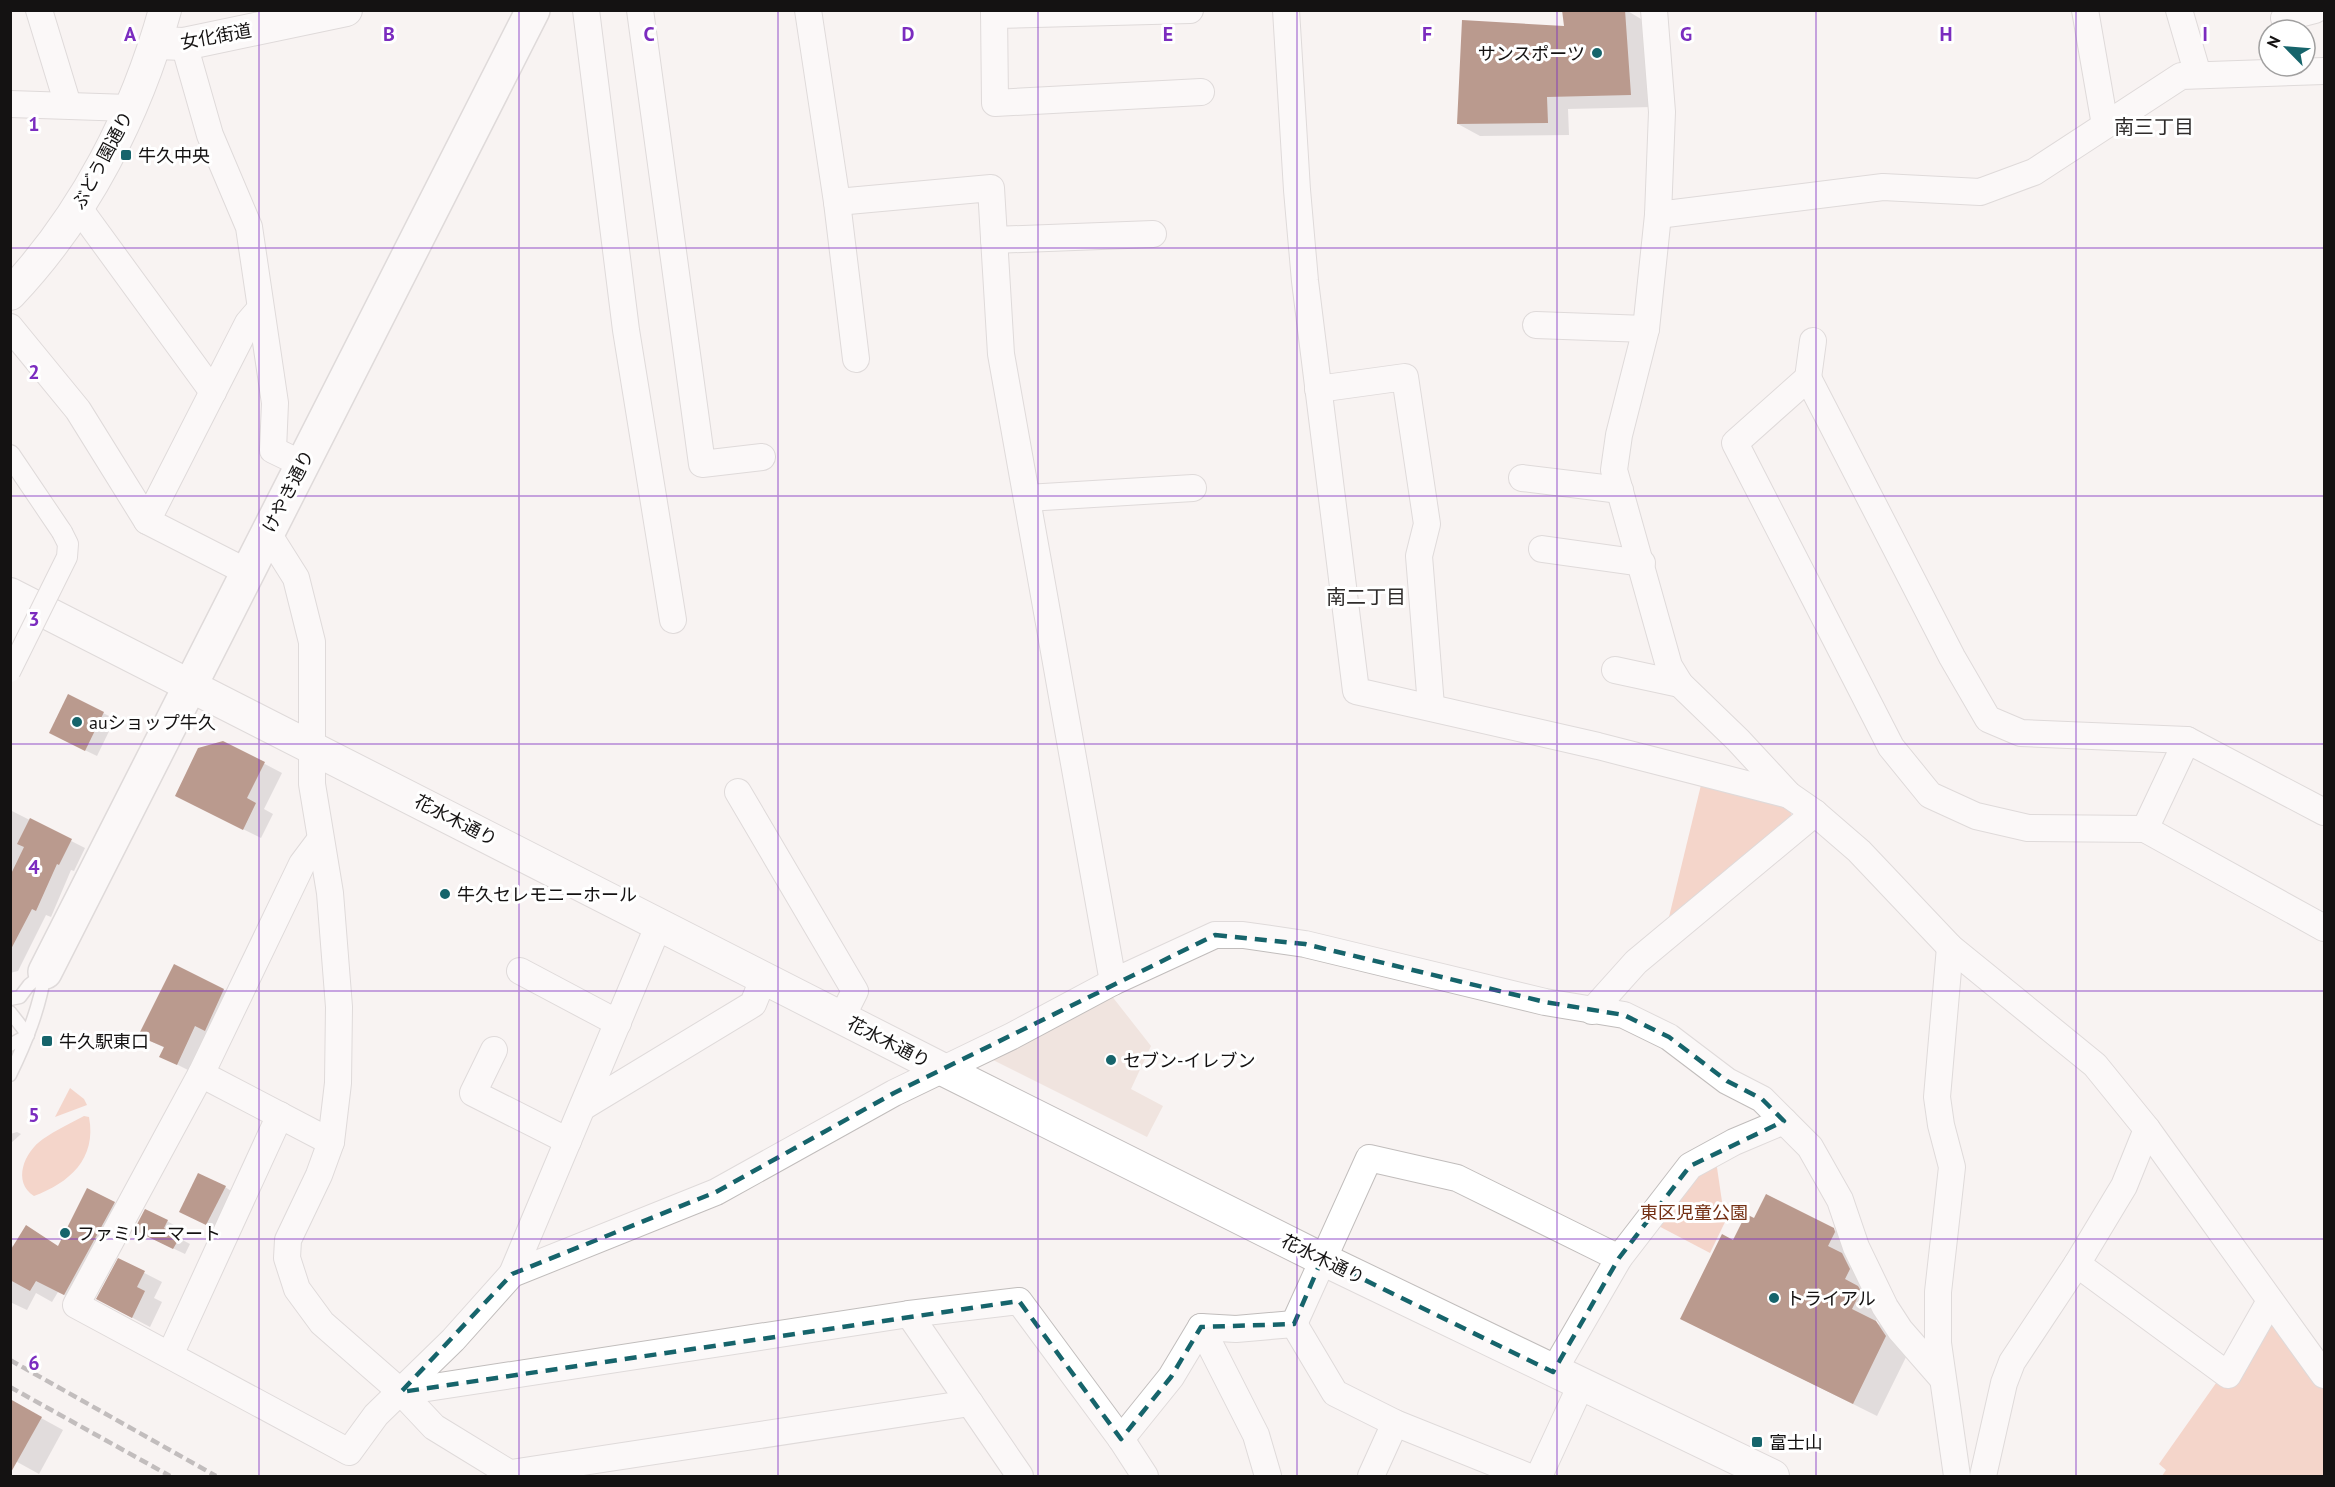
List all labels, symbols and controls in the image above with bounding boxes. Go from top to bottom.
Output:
street label: 女化街道 [179,18,253,54]
north arrow [2257,18,2317,78]
text: A [124,21,137,47]
text: B [383,21,395,47]
text: C [643,21,655,47]
text: D [902,21,915,47]
text: E [1163,21,1173,47]
text: F [1422,21,1432,47]
text: G [1680,21,1692,47]
text: H [1939,21,1953,47]
text: I [2202,21,2208,47]
text: N [2262,33,2285,51]
place label: サンスポーツ [1478,42,1585,65]
marker: サンスポーツ [1590,46,1604,60]
street label: ぶどう園通り [66,107,138,213]
text: 1 [28,111,40,137]
district label: 南三丁目 [2114,114,2194,140]
place label: 牛久中央 [138,144,210,167]
marker: 牛久中央 [119,148,133,162]
text: 2 [28,359,40,385]
street label: けやき通り [257,446,319,536]
district label: 南二丁目 [1326,584,1406,610]
text: 3 [28,606,40,632]
place label: auショップ牛久 [89,711,216,734]
marker: auショップ牛久 [70,715,84,729]
street label: 花水木通り [411,789,501,851]
text: 4 [28,854,40,880]
place label: 牛久セレモニーホール [457,883,637,906]
marker: 牛久セレモニーホール [438,887,452,901]
street label: 花水木通り [844,1011,934,1073]
place label: 牛久駅東口 [59,1030,149,1053]
marker: 牛久駅東口 [40,1034,54,1048]
place label: セブン-イレブン [1123,1049,1255,1072]
marker: セブン-イレブン [1104,1053,1118,1067]
text: 5 [28,1102,40,1128]
park label: 東区児童公園 [1640,1201,1748,1224]
place label: ファミリーマート [77,1222,221,1245]
marker: ファミリーマート [58,1226,72,1240]
street label: 花水木通り [1278,1229,1368,1289]
place label: トライアル [1786,1287,1876,1310]
marker: トライアル [1767,1291,1781,1305]
text: 6 [28,1350,40,1376]
place label: 富士山 [1769,1431,1823,1454]
marker: 富士山 [1750,1435,1764,1449]

